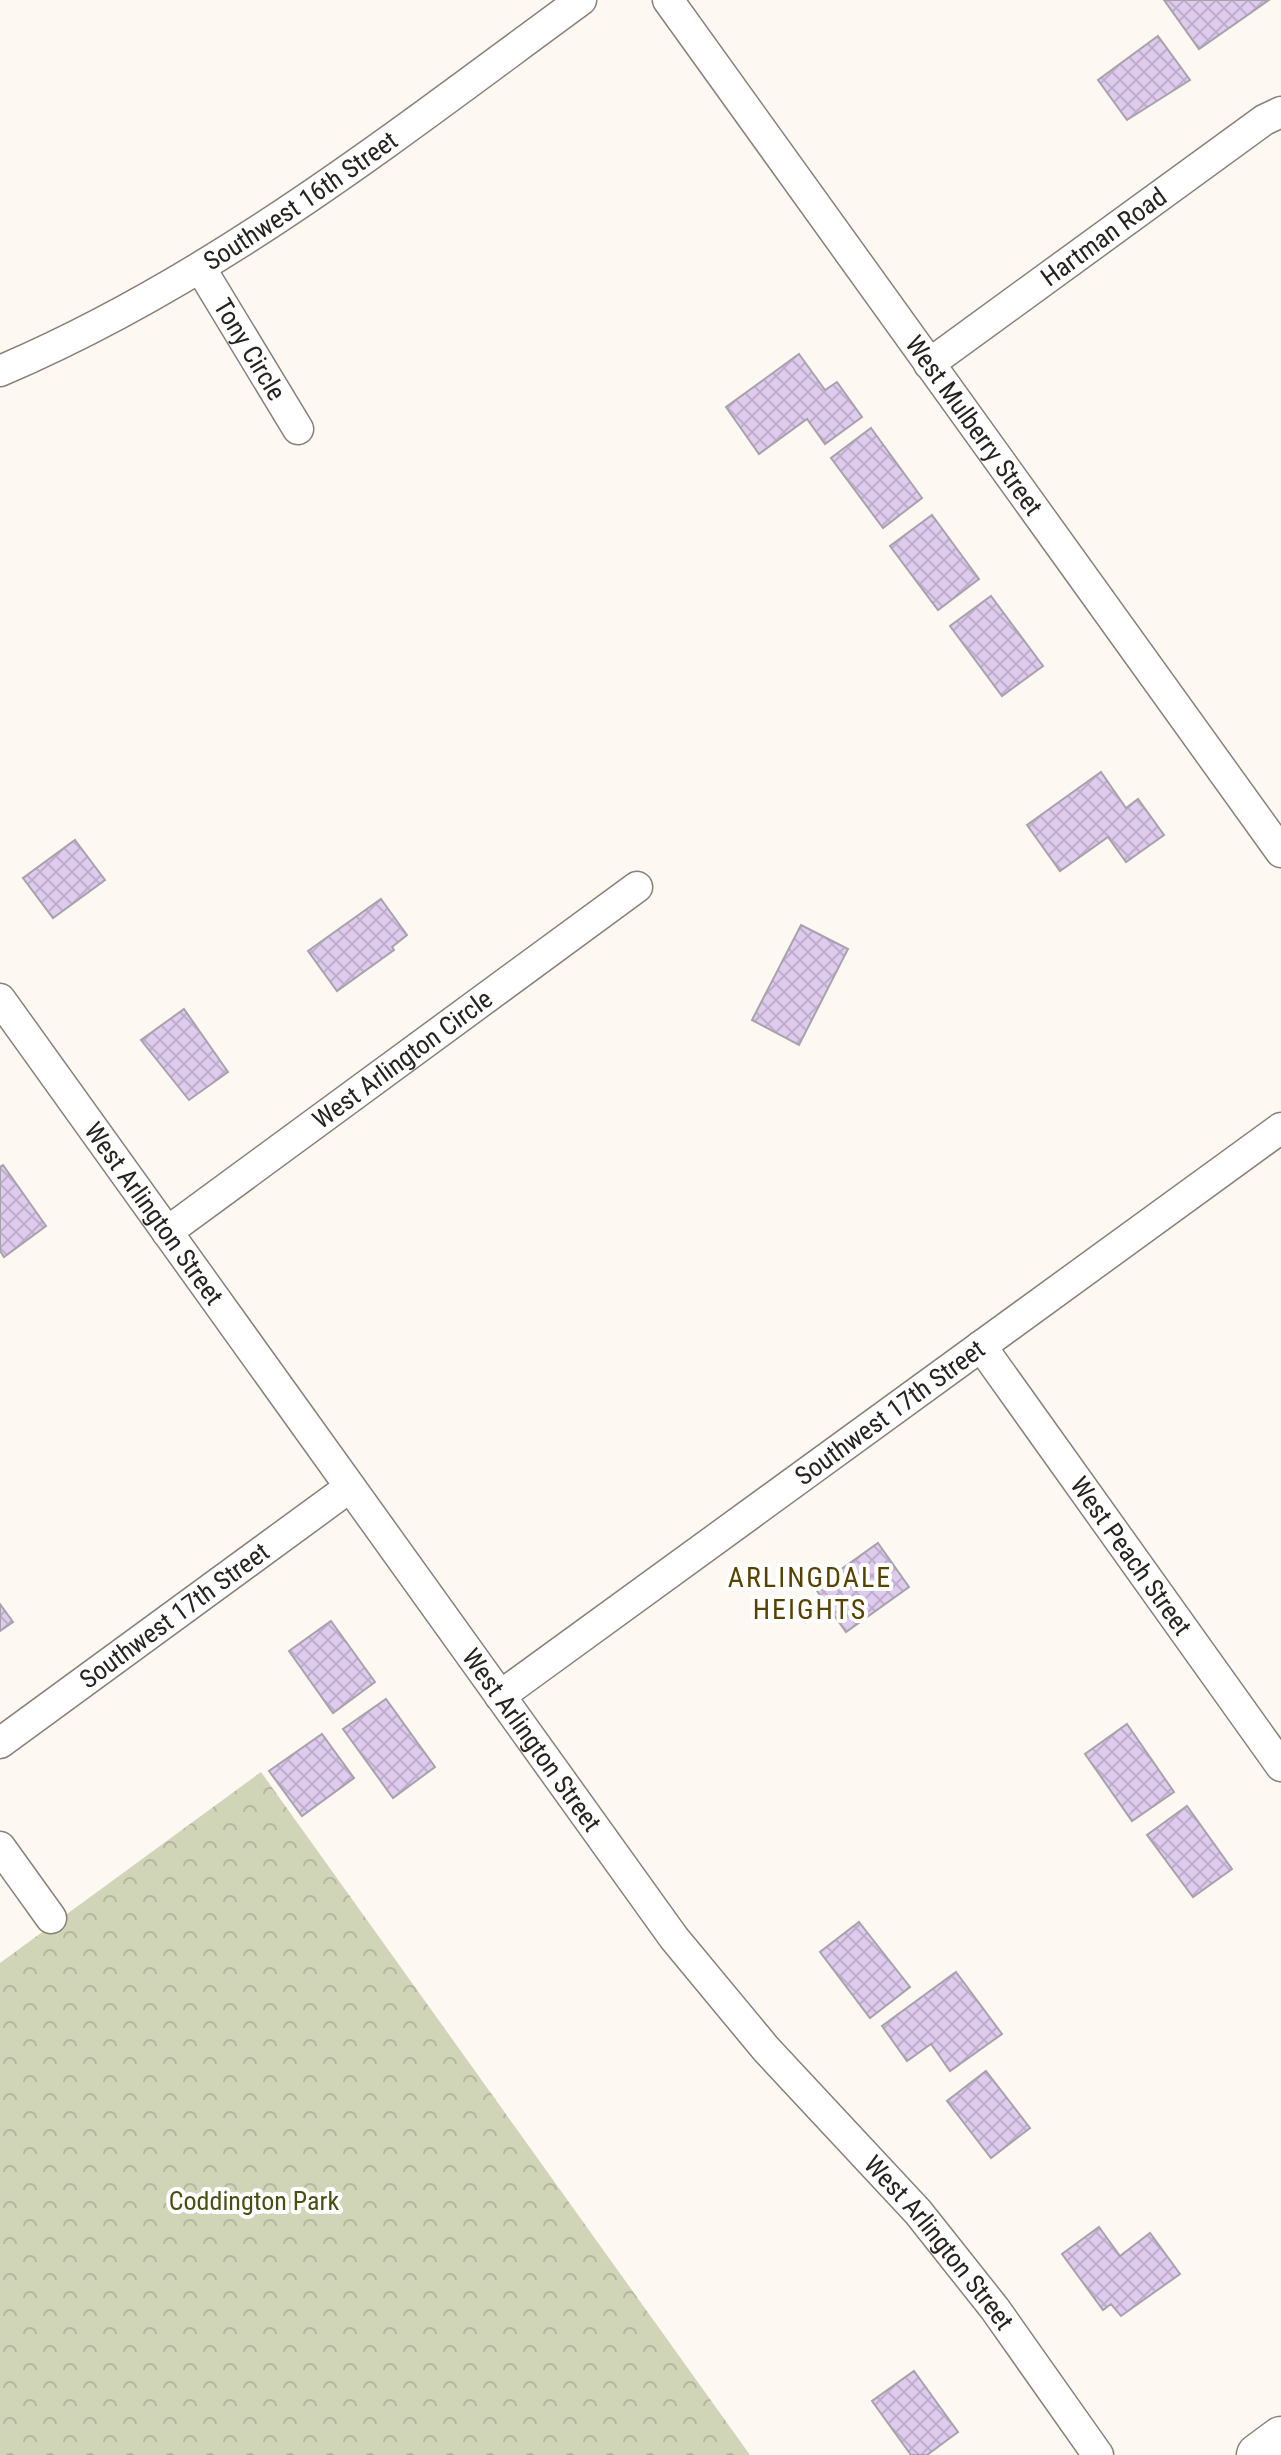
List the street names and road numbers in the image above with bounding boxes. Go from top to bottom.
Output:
street label: Southwest 16th Street [198,125,403,276]
street label: Hartman Road [1035,181,1172,292]
street label: Tony Circle [208,293,292,406]
street label: West Mulberry Street [899,330,1049,521]
street label: West Arlington Circle [307,983,498,1135]
street label: West Arlington Street [78,1116,230,1311]
street label: Southwest 17th Street [789,1334,990,1491]
street label: West Peach Street [1064,1471,1198,1641]
street label: Southwest 17th Street [74,1536,275,1695]
street label: West Arlington Street [456,1643,607,1837]
street label: West Arlington Street [858,2149,1020,2336]

